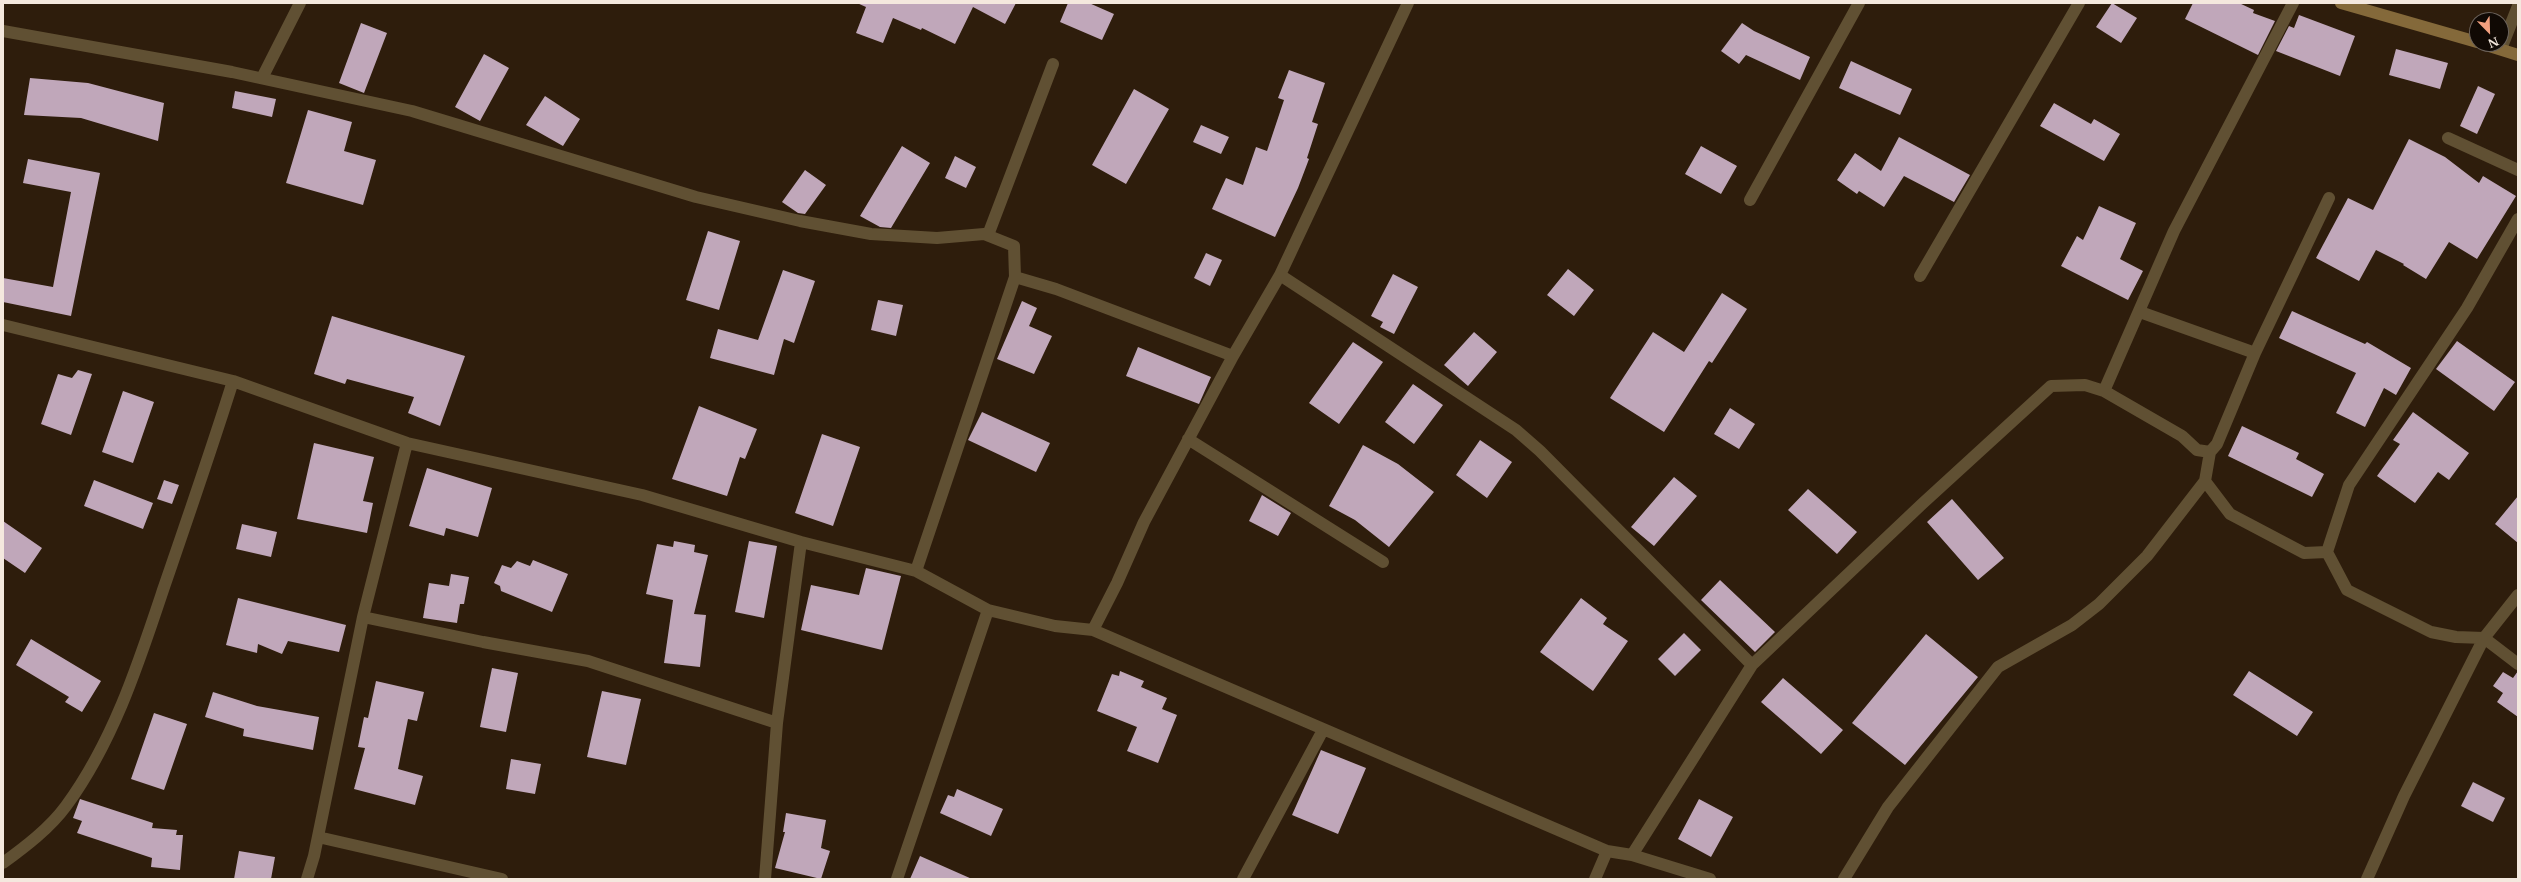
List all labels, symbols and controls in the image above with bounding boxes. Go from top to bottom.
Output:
north arrow [2469,12,2509,52]
text: N [2486,34,2501,51]

